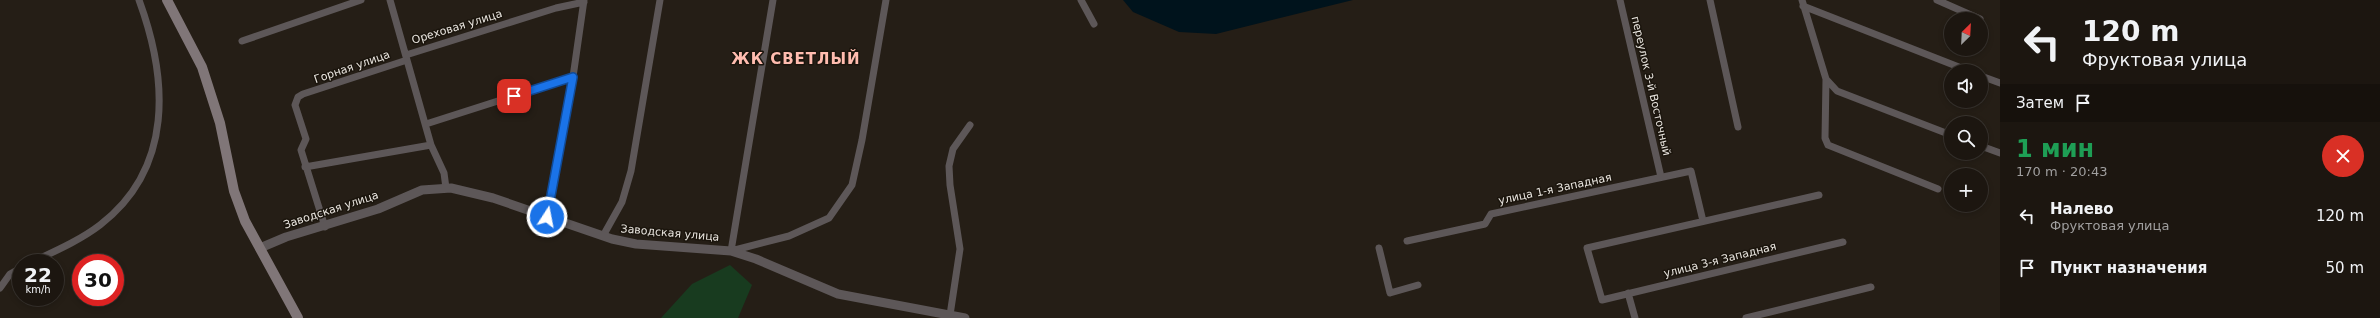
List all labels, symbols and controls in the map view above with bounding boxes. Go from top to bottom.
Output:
street label: Ореховая улица [410,7,504,47]
north arrow [1944,12,1988,56]
map controls [1944,12,1988,212]
street label: переулок 3-й Восточный [1629,15,1673,157]
text: 120 m [2082,15,2179,48]
icon: left [2016,16,2068,68]
street label: Горная улица [312,48,392,86]
district label: ЖК СВЕТЛЫЙ [731,49,861,68]
text: Фруктовая улица [2082,49,2247,70]
button: sound [1944,64,1988,108]
pin [497,79,531,113]
icon: arrive [503,85,525,107]
icon: arrive [2072,92,2094,114]
text: Затем [2016,94,2064,112]
button: search [1944,116,1988,160]
text: 1 мин [2016,135,2094,163]
button: close [2322,135,2364,177]
text: 170 m · 20:43 [2016,164,2107,179]
button: + [1944,168,1988,212]
street label: улица 1-я Западная [1497,171,1613,207]
street label: Заводская улица [282,189,380,231]
position arrow [526,196,568,238]
text: Налево [2050,200,2114,218]
icon: left [2016,205,2038,227]
text: 120 m [2316,207,2364,225]
text: Фруктовая улица [2050,218,2169,233]
street label: Заводская улица [620,222,720,244]
street label: улица 3-я Западная [1662,240,1778,280]
speed limit sign: 30 [72,254,124,306]
icon: arrive [2016,257,2038,279]
text: Пункт назначения [2050,259,2207,277]
text: 50 m [2326,259,2364,277]
text: 22 [24,263,52,287]
text: km/h [25,284,51,295]

